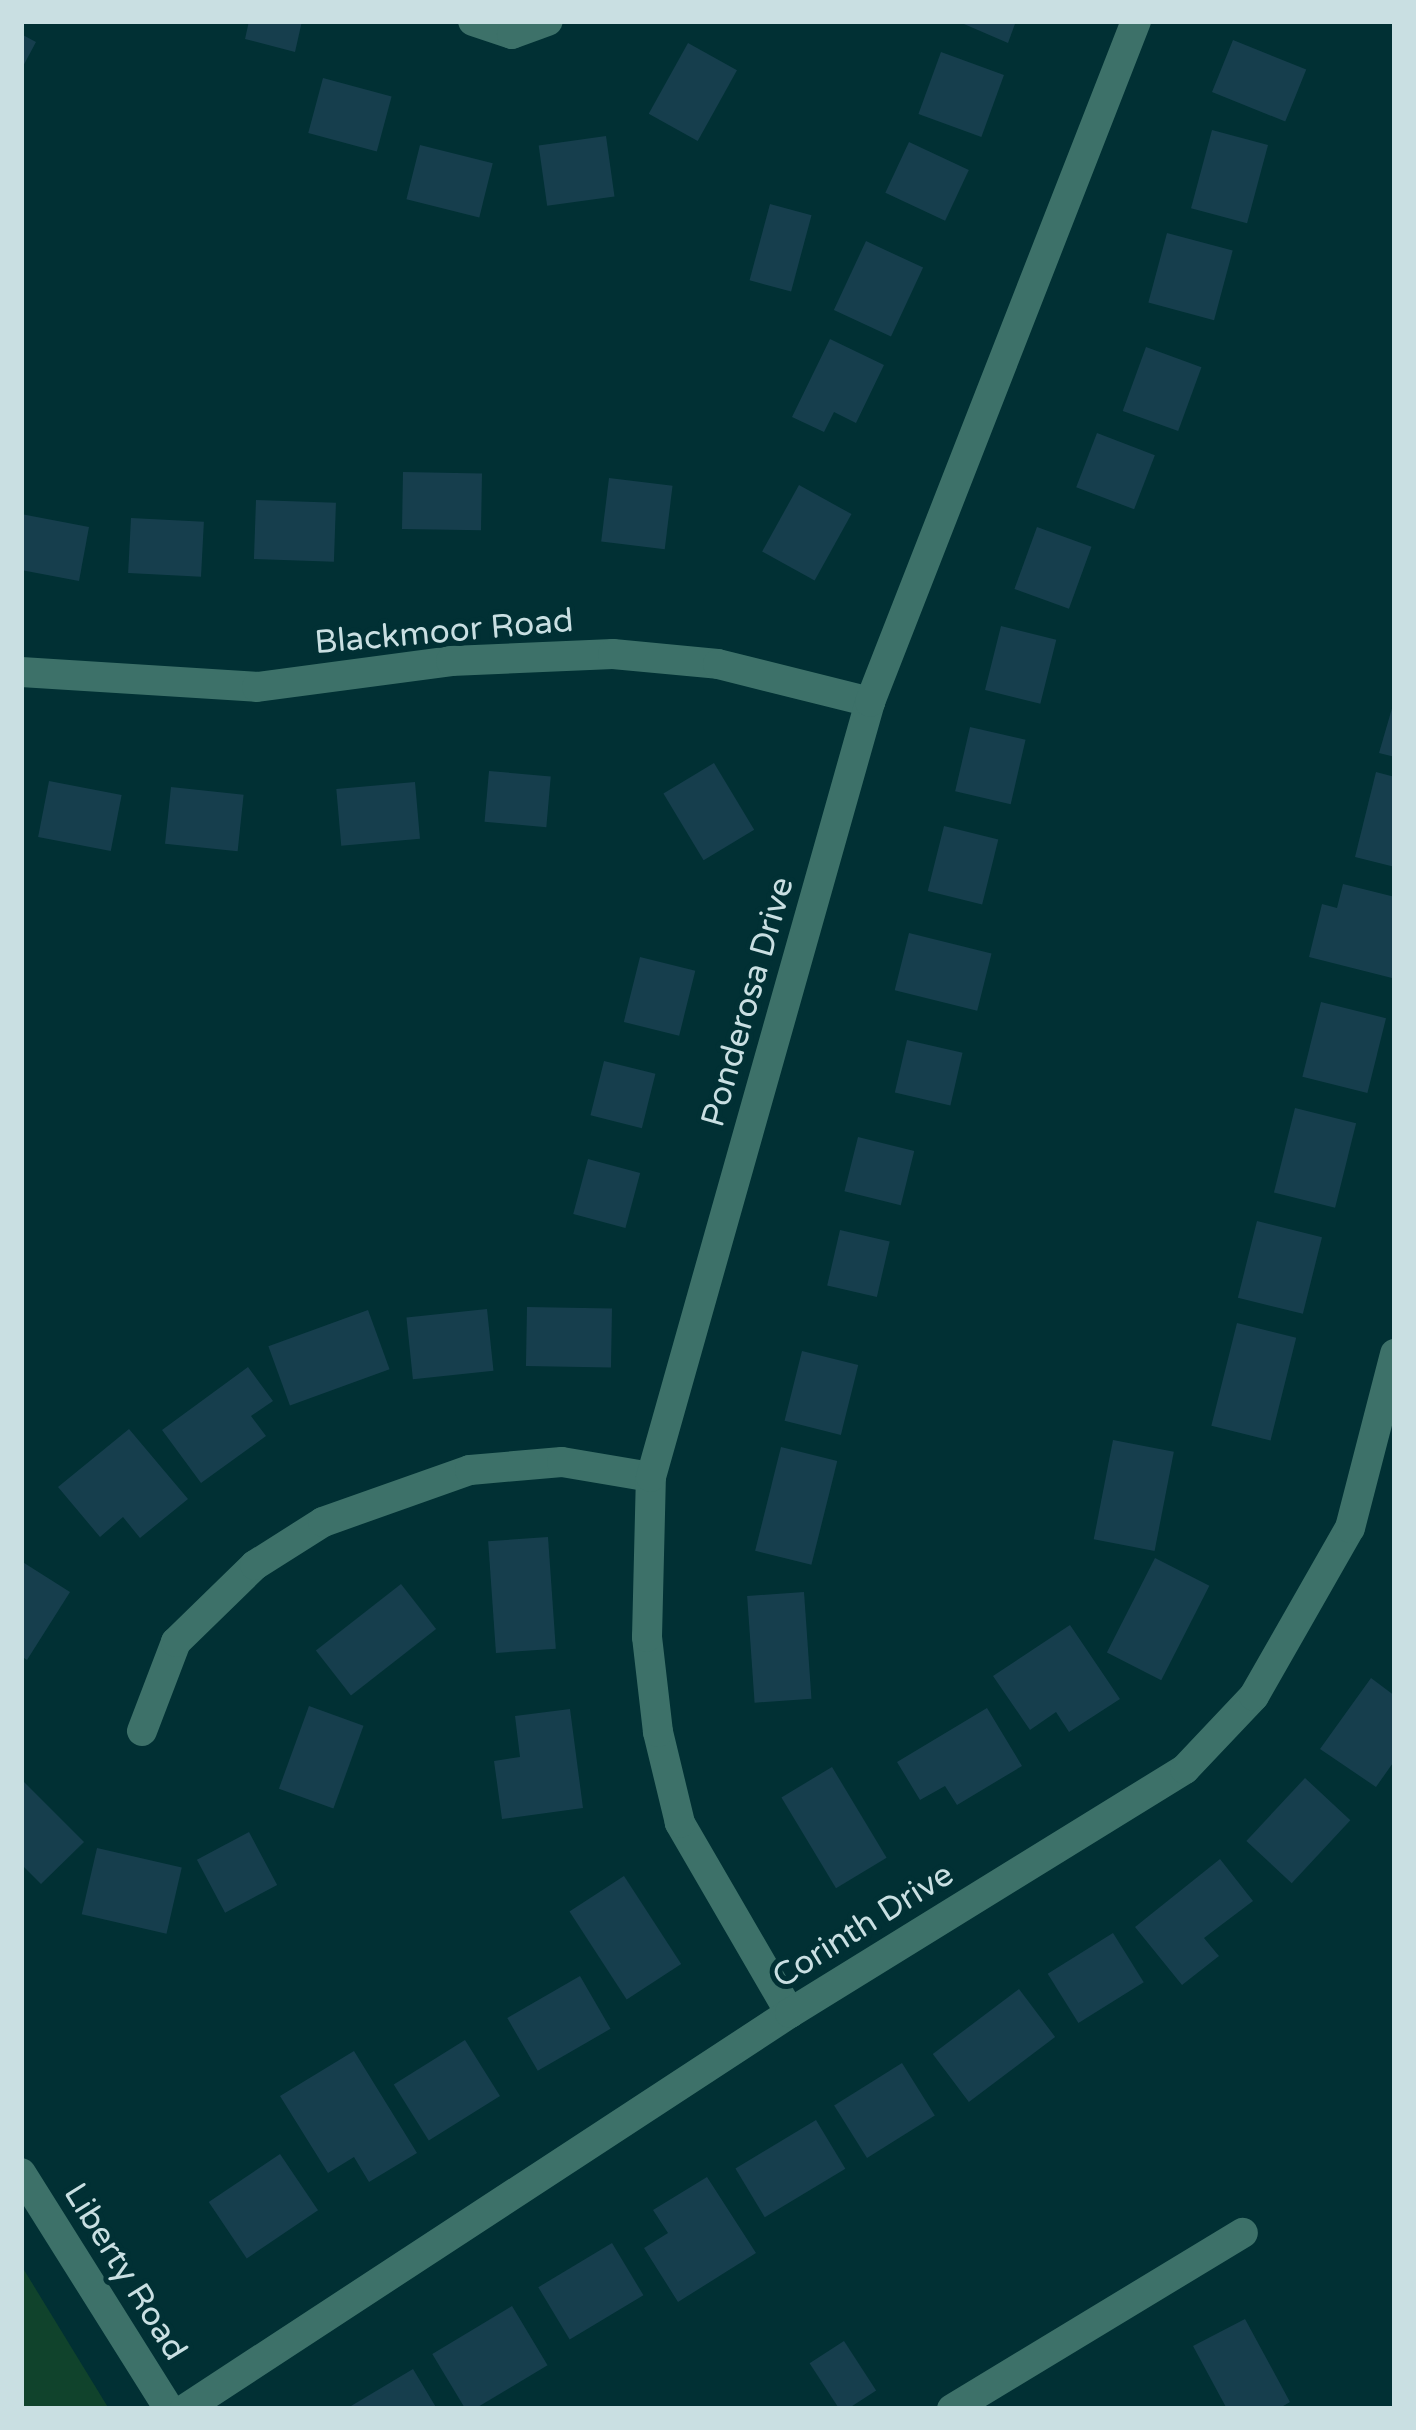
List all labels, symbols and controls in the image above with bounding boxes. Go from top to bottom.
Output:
street label: Blackmoor Road [313,601,575,663]
street label: Ponderosa Drive [693,873,803,1131]
street label: Corinth Drive [765,1855,961,1997]
street label: Liberty Road [55,2176,195,2368]

